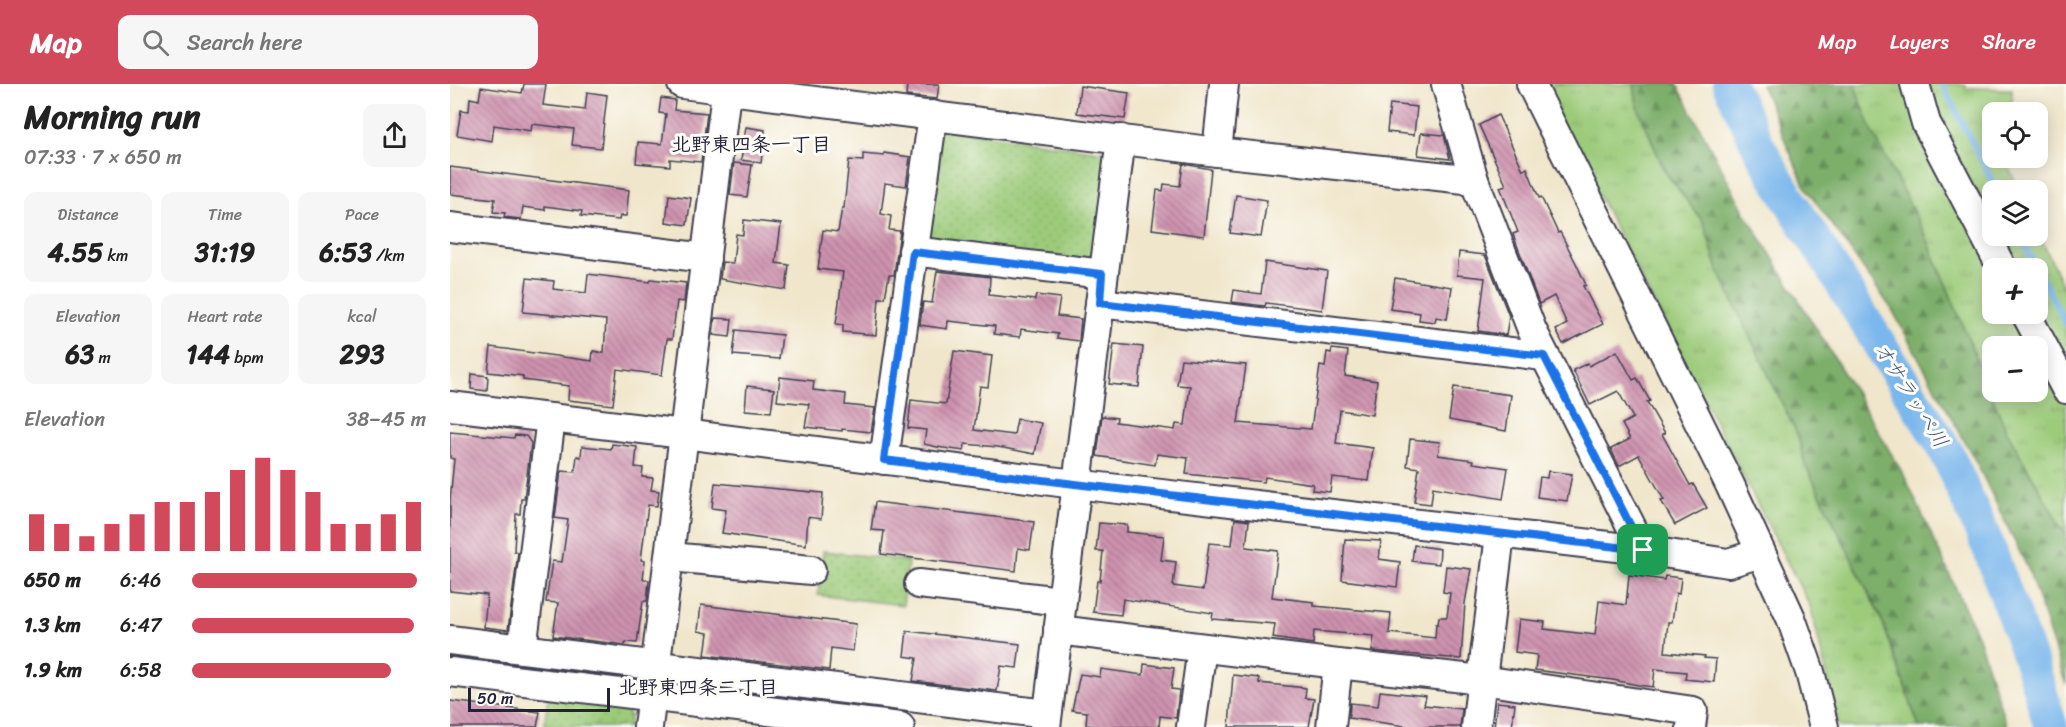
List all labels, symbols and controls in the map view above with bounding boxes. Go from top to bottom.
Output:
search box [118,15,538,69]
text: Map [30,18,82,67]
text: Search here [187,23,303,62]
text: Map [1818,23,1857,61]
text: Layers [1890,23,1949,61]
text: Share [1982,23,2036,61]
icon: search [139,26,172,59]
text: Morning run [24,88,200,146]
map controls [1982,102,2048,402]
button: locate [1982,102,2048,168]
button: share [363,104,426,167]
district label: 北野東四条一丁目 [671,127,831,162]
text: 07:33 · 7 × 650 m [24,140,182,175]
button: layers [1982,180,2048,246]
text: Distance [58,200,118,229]
text: Time [208,200,242,229]
text: Pace [345,200,379,229]
text: 4.55 [48,229,103,275]
text: 31:19 [195,229,255,275]
text: 6:53 [319,229,372,275]
text: km [103,241,128,270]
text: /km [372,241,405,270]
button: + [1982,258,2048,324]
text: Elevation [56,302,120,331]
text: Heart rate [187,302,263,331]
text: kcal [347,302,377,331]
text: 63 [65,331,94,377]
text: 144 [186,331,230,377]
text: 293 [339,331,385,377]
water label: オサラッペ川 [1864,335,1958,455]
button: − [1982,336,2048,402]
text: m [94,343,111,372]
text: bpm [230,343,264,372]
text: Elevation [24,402,105,437]
text: 38–45 m [346,402,426,437]
pin [1617,524,1668,575]
icon: arrive [1626,533,1659,566]
text: 650 m [24,563,81,598]
text: 6:46 [120,563,161,598]
text: 1.3 km [24,608,81,643]
text: 6:47 [120,608,161,643]
text: 1.9 km [24,653,82,688]
text: 6:58 [120,653,162,688]
district label: 北野東四条二丁目 [618,670,778,705]
text: 50 m [477,684,513,713]
scale bar [468,685,610,712]

